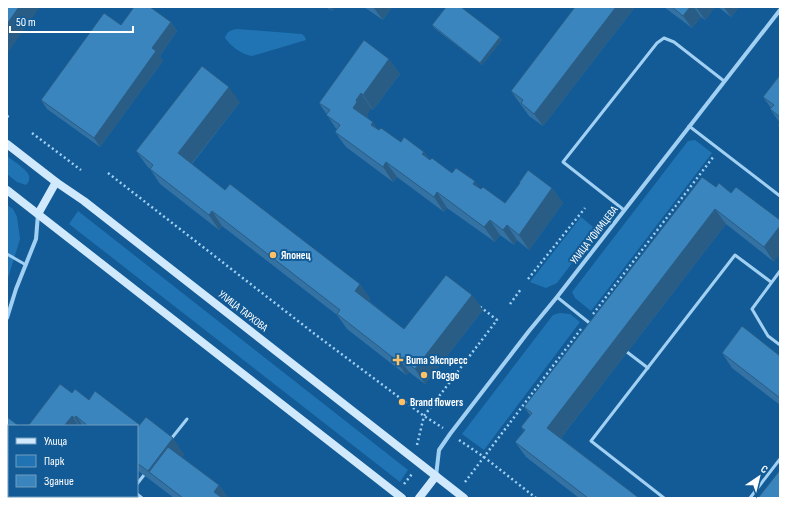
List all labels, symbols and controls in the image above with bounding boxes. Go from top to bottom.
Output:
scale bar [10,8,133,34]
text: 50 m [16,15,36,30]
street label: УЛИЦА УФИМЦЕВА [567,203,621,267]
place label: Японец [281,249,311,262]
marker: Японец [268,250,278,260]
street label: УЛИЦА ТАРХОВА [216,288,271,335]
place label: Вита Экспресс [406,354,468,367]
marker: Вита Экспресс [393,355,403,365]
place label: Гвоздь [432,369,460,382]
marker: Гвоздь [419,370,429,380]
place label: Brand flowers [410,396,463,409]
marker: Brand flowers [397,397,407,407]
legend [8,425,138,497]
text: Улица [44,434,68,449]
text: Парк [44,454,65,469]
north arrow [739,457,779,497]
text: С [758,462,771,476]
text: Здание [44,474,74,489]

